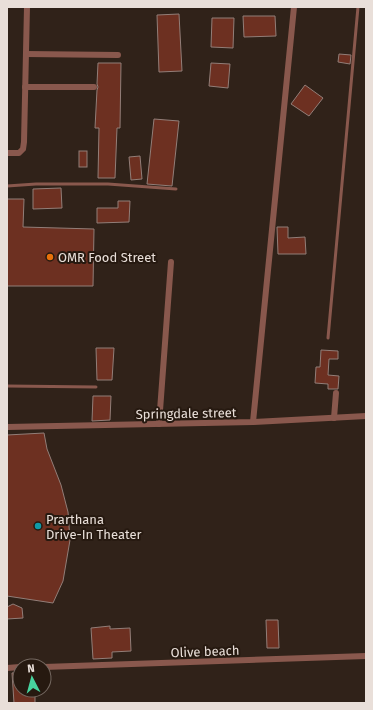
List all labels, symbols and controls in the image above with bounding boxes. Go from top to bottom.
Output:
place label: OMR Food Street [58,250,156,265]
marker: OMR Food Street [45,252,55,262]
street label: Springdale street [135,405,237,422]
place label: Prarthana Drive-In Theater [46,512,142,542]
marker: Prarthana Drive-In Theater [33,521,43,531]
street label: Olive beach [170,643,240,660]
north arrow [12,658,52,698]
text: N [27,662,35,675]

